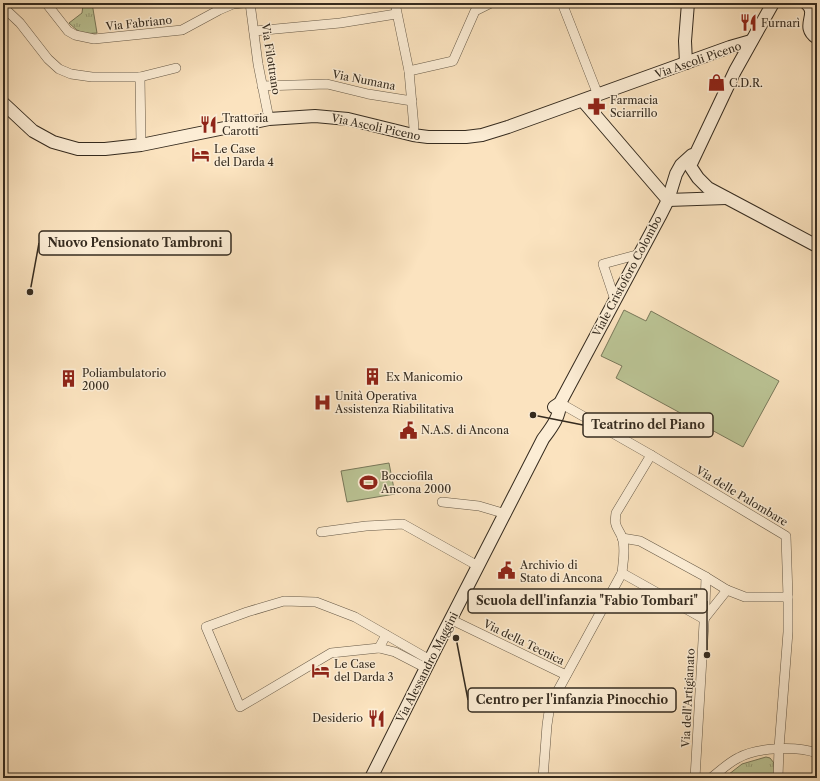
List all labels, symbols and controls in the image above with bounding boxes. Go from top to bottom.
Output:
street label: Via Fabriano [104,13,173,34]
restaurant icon: Furnarì [738,13,758,33]
place label: Furnarì [761,16,801,30]
street label: Via Filottrano [258,21,284,96]
street label: Via Ascoli Piceno [652,39,743,82]
street label: Via Numana [330,67,397,93]
shop icon: C.D.R. [706,73,726,93]
place label: C.D.R. [729,76,763,90]
place label: Farmacia Sciarrillo [610,93,658,120]
pharmacy icon: Farmacia Sciarrillo [587,96,607,116]
place label: Trattoria Carotti [222,111,268,138]
street label: Via Ascoli Piceno [329,111,422,143]
restaurant icon: Trattoria Carotti [199,114,219,134]
place label: Le Case del Darda 4 [214,142,274,169]
hotel icon: Le Case del Darda 4 [191,145,211,165]
street label: Viale Cristoforo Colombo [589,213,665,340]
callout: Nuovo Pensionato Tambroni [39,231,231,255]
text: Nuovo Pensionato Tambroni [47,235,223,250]
place label: Poliambulatorio 2000 [82,366,166,393]
building icon: Ex Manicomio [363,367,383,387]
building icon: Poliambulatorio 2000 [59,369,79,389]
place label: Ex Manicomio [386,370,463,384]
place label: Unità Operativa Assistenza Riabilitativa [334,389,454,416]
hospital icon: Unità Operativa Assistenza Riabilitativa [312,392,332,412]
callout: Teatrino del Piano [583,413,713,437]
text: Teatrino del Piano [591,417,705,432]
public building icon: N.A.S. di Ancona [398,420,418,440]
place label: N.A.S. di Ancona [421,423,509,437]
street label: Via delle Palombare [693,463,790,529]
place label: Bocciofila Ancona 2000 [380,469,451,496]
sports icon: Bocciofila Ancona 2000 [358,472,378,492]
place label: Archivio di Stato di Ancona [519,558,603,585]
public building icon: Archivio di Stato di Ancona [497,561,517,581]
callout: Scuola dell'infanzia "Fabio Tombari" [468,589,707,613]
text: Scuola dell'infanzia "Fabio Tombari" [476,593,698,608]
street label: Via Alessandro Maggini [393,609,461,725]
street label: Via della Tecnica [480,616,567,668]
street label: Via dell'Artigianato [678,648,698,749]
place label: Le Case del Darda 3 [334,657,394,684]
hotel icon: Le Case del Darda 3 [311,660,331,680]
callout: Centro per l'infanzia Pinocchio [468,688,676,712]
text: Centro per l'infanzia Pinocchio [476,692,669,707]
restaurant icon: Desiderio [366,708,386,728]
place label: Desiderio [312,711,363,725]

